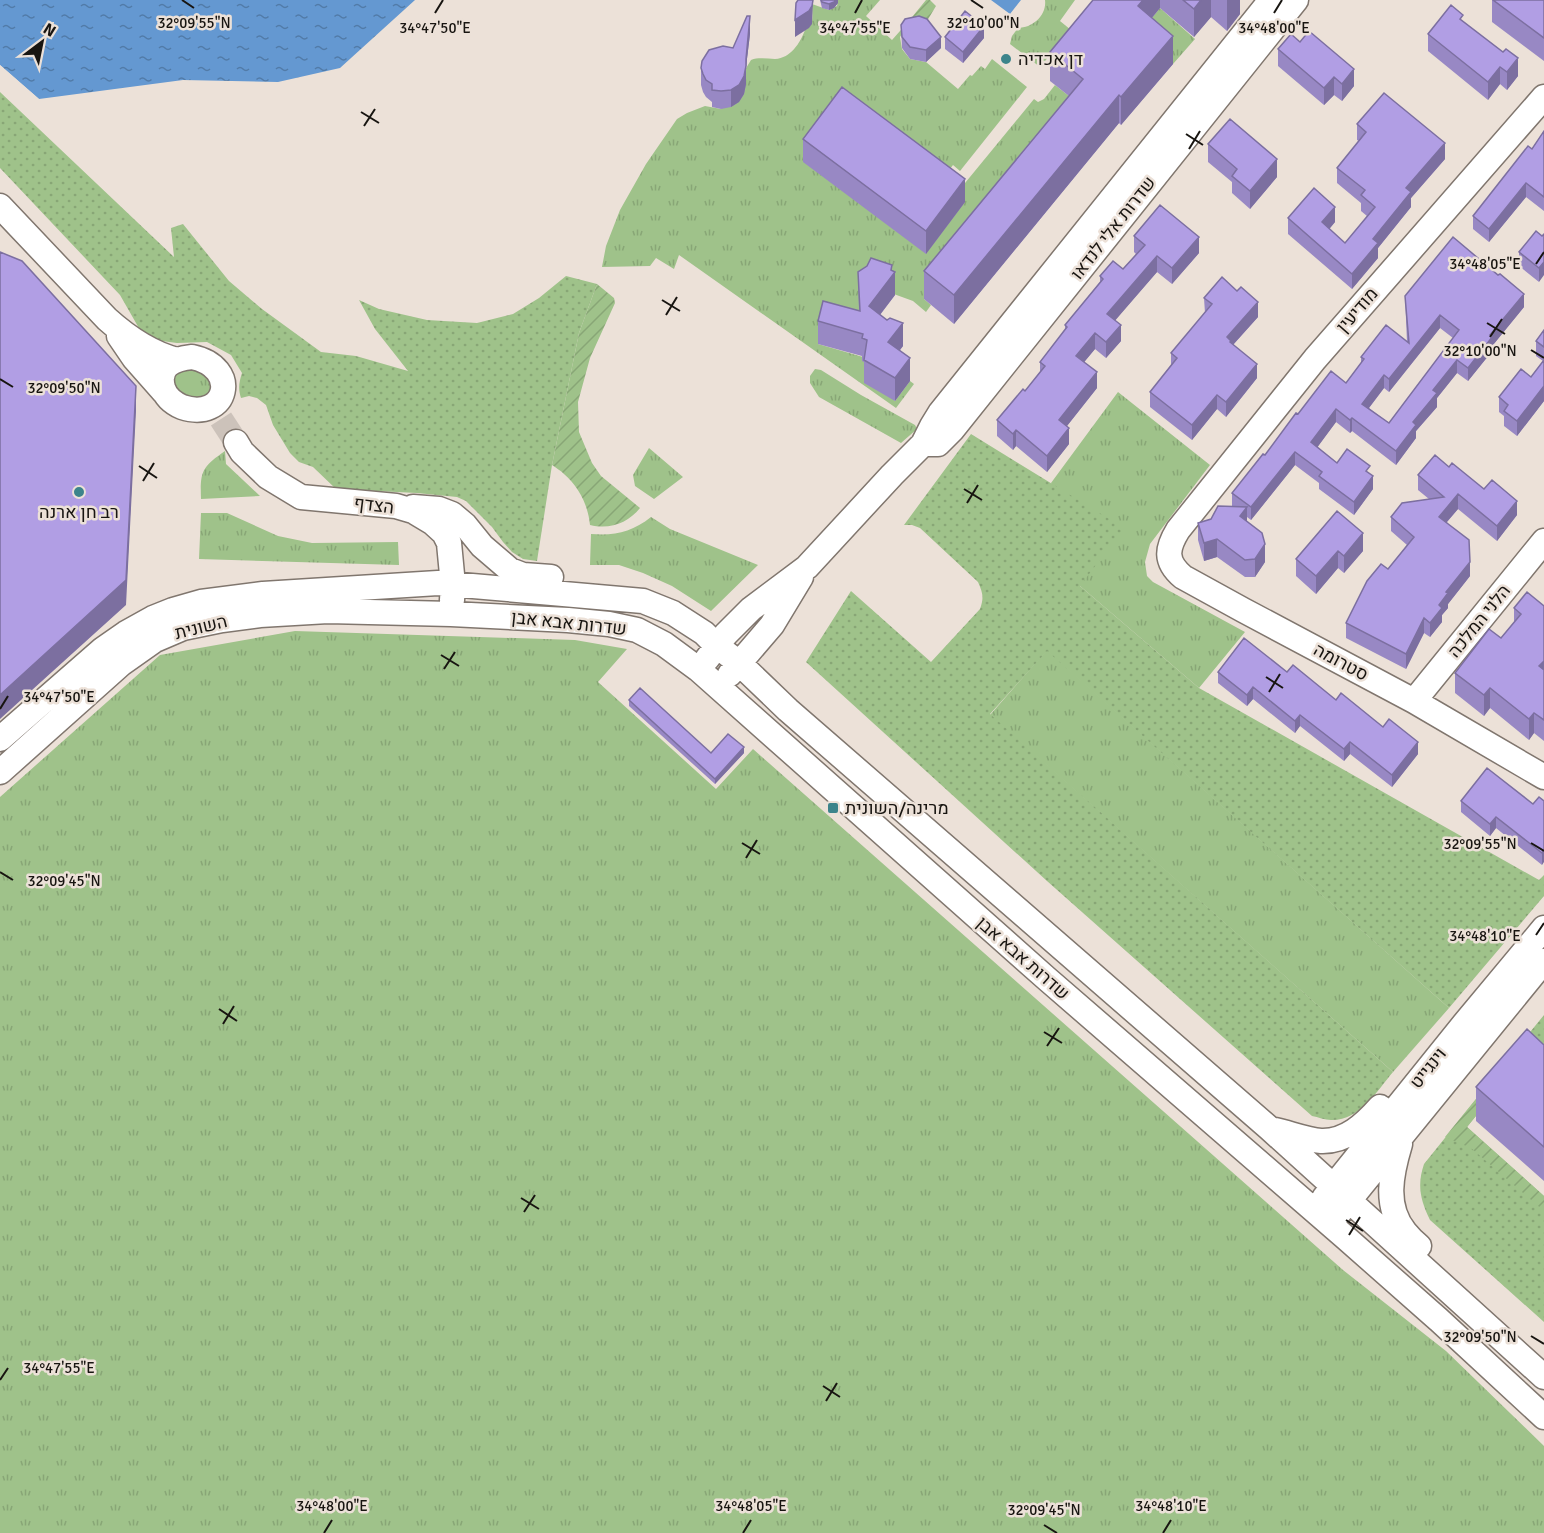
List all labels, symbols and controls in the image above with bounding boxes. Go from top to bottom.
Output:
north arrow [12,12,72,72]
text: 32°09'55"N [157,14,231,32]
text: 32°10'00"N [946,14,1020,32]
text: N [39,19,59,42]
text: 34°47'50"E [399,19,471,37]
text: 34°47'55"E [819,19,891,37]
text: 34°48'00"E [1238,19,1310,37]
place label: דן אכדיה [1018,48,1083,70]
marker: דן אכדיה [999,52,1013,66]
street label: שדרות אלי לנדאו [1066,172,1160,284]
text: 34°48'05"E [1449,255,1521,273]
street label: מודיעין [1331,283,1383,337]
text: 32°10'00"N [1443,342,1517,360]
text: 32°09'50"N [27,379,101,397]
marker: רב חן ארנה [72,485,86,499]
street label: הצדף [353,492,395,518]
place label: רב חן ארנה [39,501,119,523]
street label: הלני המלכה [1443,580,1515,662]
street label: שדרות אבא אבן [510,606,628,640]
street label: השונית [172,610,230,644]
street label: סטרומה [1310,639,1372,685]
text: 34°47'50"E [23,688,95,706]
place label: מרינה/השונית [845,797,949,819]
marker: מרינה/השונית [826,801,840,815]
text: 32°09'55"N [1443,835,1517,853]
text: 32°09'45"N [27,872,101,890]
street label: שדרות אבא אבן [972,912,1074,1004]
text: 34°48'10"E [1449,927,1521,945]
street label: וינגייט [1405,1043,1451,1093]
text: 32°09'50"N [1443,1328,1517,1346]
text: 34°47'55"E [23,1359,95,1377]
text: 34°48'00"E [296,1497,368,1515]
text: 34°48'05"E [715,1497,787,1515]
text: 34°48'10"E [1135,1497,1207,1515]
text: 32°09'45"N [1007,1501,1081,1519]

